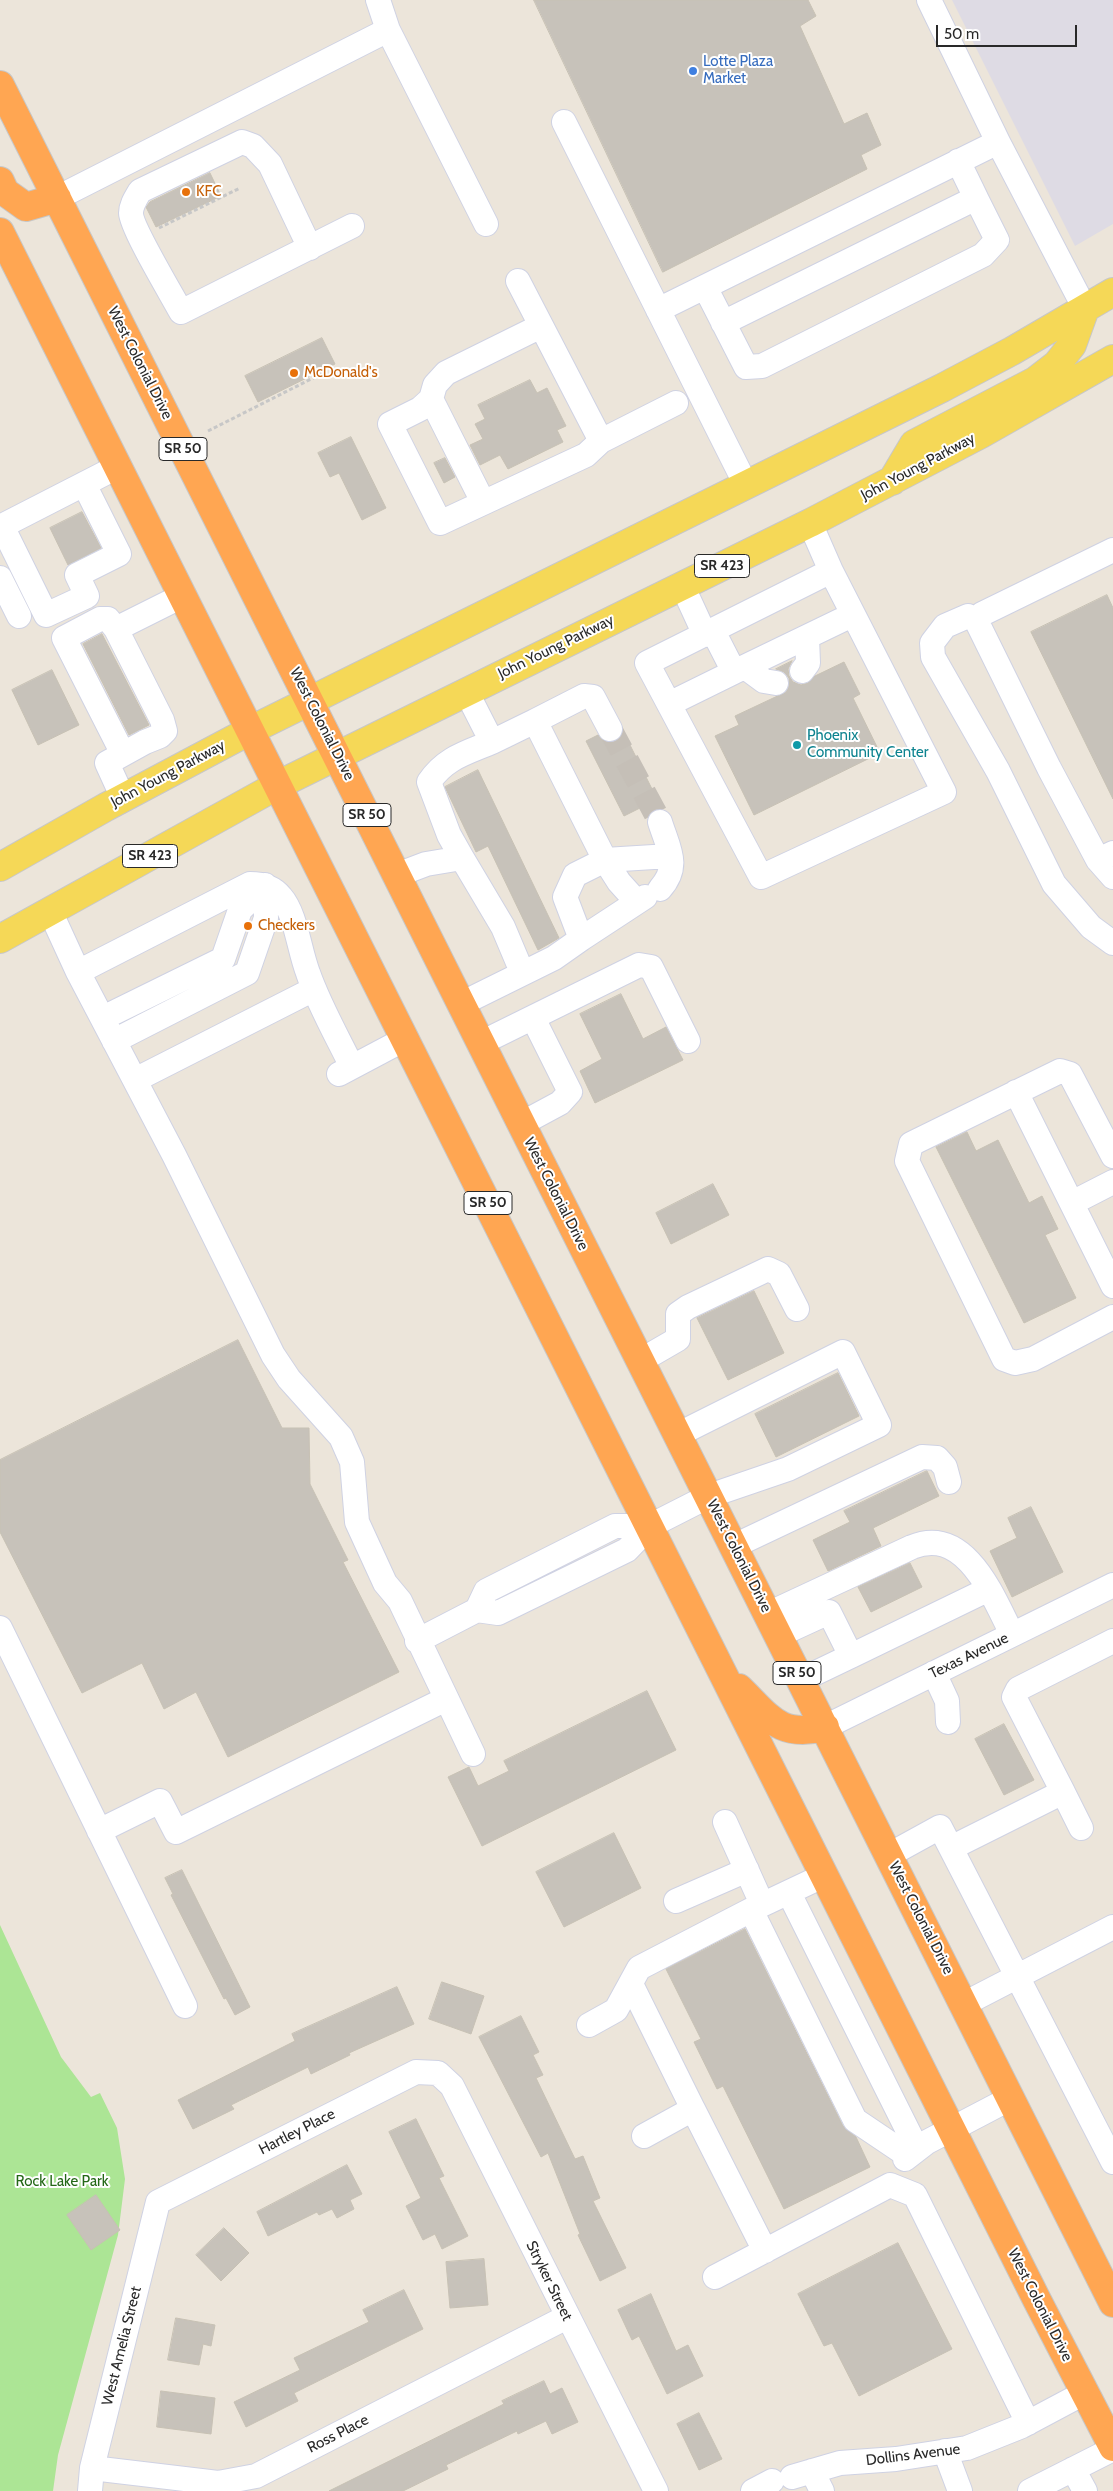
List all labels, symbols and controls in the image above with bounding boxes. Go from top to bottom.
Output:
scale bar [938,15,1079,47]
text: 50 m [944,25,979,43]
place label: Lotte Plaza Market [703,53,773,88]
marker: Lotte Plaza Market [687,65,699,77]
place label: KFC [196,183,221,201]
marker: KFC [180,186,192,198]
street label: West Colonial Drive [104,304,176,422]
place label: McDonald's [304,364,378,382]
marker: McDonald's [288,367,300,379]
street label: John Young Parkway [858,429,978,505]
road number: SR 50 [159,438,207,460]
road number: SR 423 [694,554,750,578]
street label: John Young Parkway [495,611,617,683]
street label: West Colonial Drive [286,665,358,783]
place label: Phoenix Community Center [807,727,928,762]
street label: John Young Parkway [108,736,228,812]
marker: Phoenix Community Center [791,739,803,751]
road number: SR 50 [343,804,391,826]
road number: SR 423 [122,844,178,868]
place label: Checkers [258,917,315,935]
marker: Checkers [242,920,254,932]
street label: West Colonial Drive [520,1135,592,1253]
road number: SR 50 [464,1192,512,1214]
street label: West Colonial Drive [703,1497,775,1615]
street label: Texas Avenue [926,1629,1012,1683]
road number: SR 50 [773,1662,821,1685]
street label: West Colonial Drive [885,1859,957,1977]
street label: Hartley Place [256,2105,338,2159]
park label: Rock Lake Park [15,2173,109,2191]
street label: Stryker Street [522,2238,576,2324]
street label: West Colonial Drive [1004,2246,1076,2364]
street label: West Amelia Street [99,2285,145,2407]
street label: Ross Place [304,2411,372,2457]
street label: Dollins Avenue [865,2440,961,2470]

